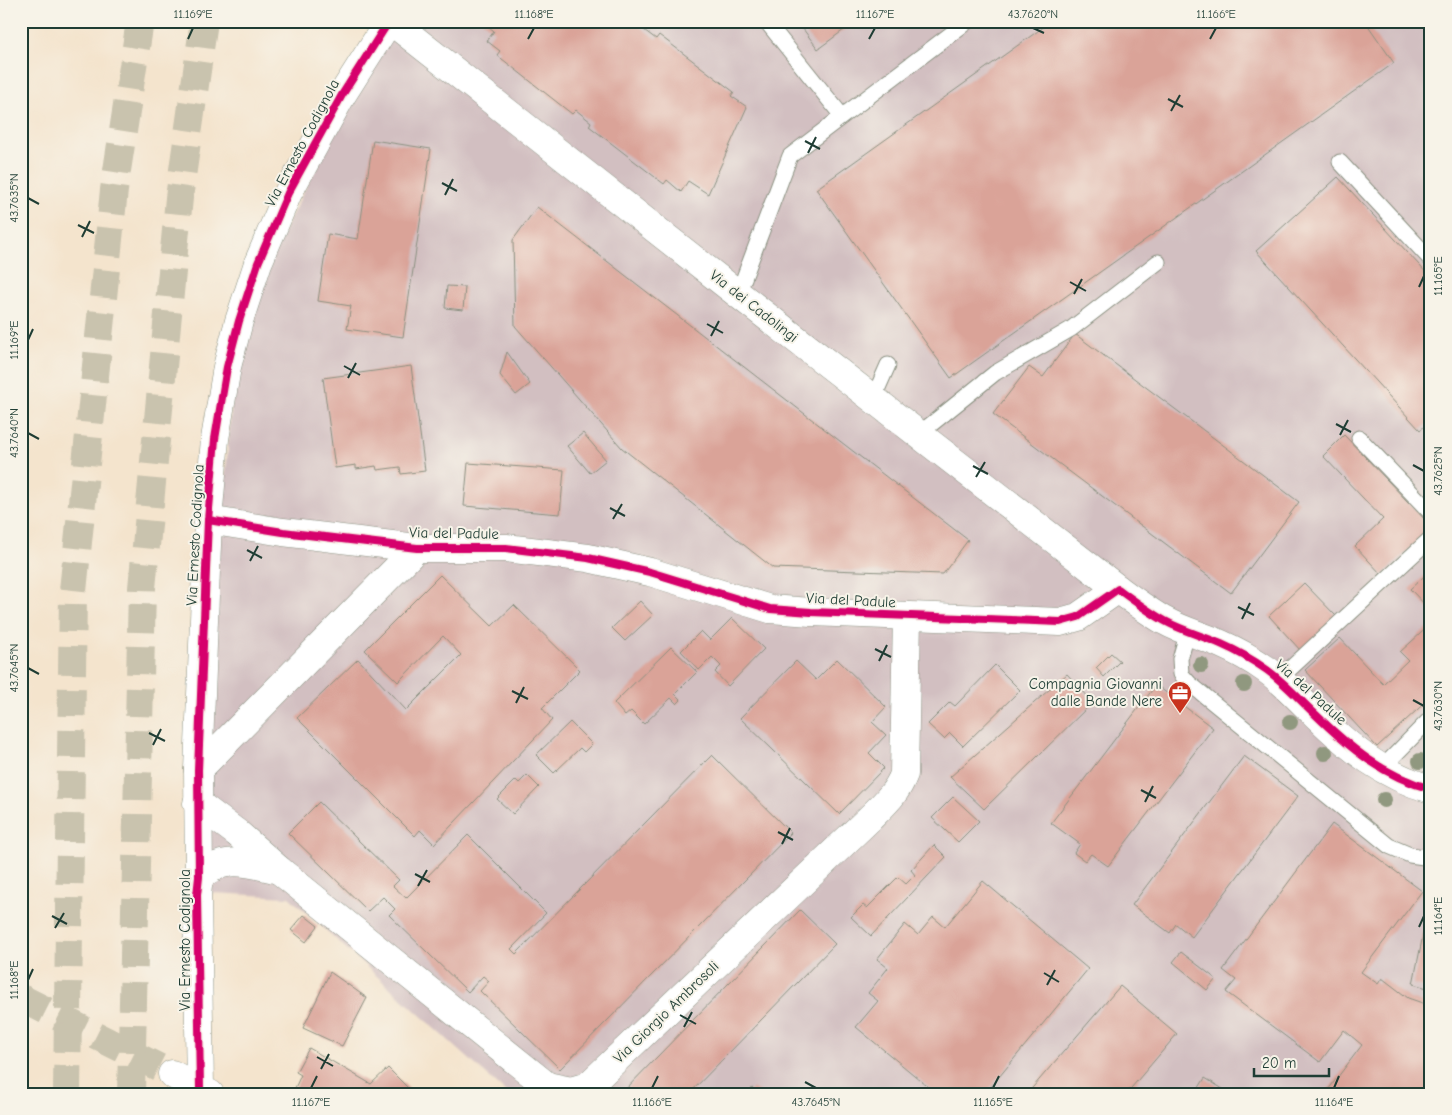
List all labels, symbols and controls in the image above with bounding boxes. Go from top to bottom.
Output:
text: 11.169°E [173,7,213,21]
text: 11.168°E [515,7,553,21]
text: 11.167°E [856,7,894,21]
text: 43.7620°N [1008,7,1058,21]
text: 11.166°E [1196,7,1236,21]
street label: Via Ernesto Codignola [261,76,343,210]
text: 43.7635°N [7,173,21,223]
text: 11.165°E [1431,256,1445,296]
street label: Via dei Cadolingi [706,266,802,346]
text: 11.169°E [7,320,21,360]
text: 43.7640°N [7,408,21,458]
text: 43.7625°N [1431,446,1445,496]
street label: Via Ernesto Codignola [182,464,208,606]
street label: Via del Padule [409,523,500,543]
street label: Via del Padule [806,589,897,611]
text: 43.7645°N [7,644,21,692]
street label: Via del Padule [1272,655,1351,729]
place label: Compagnia Giovanni dalle Bande Nere [1029,675,1162,710]
office icon: Compagnia Giovanni dalle Bande Nere [1167,680,1193,714]
text: 43.7630°N [1431,681,1445,731]
street label: Via Ernesto Codignola [176,869,194,1011]
text: 11.164°E [1431,897,1445,935]
street label: Via Giorgio Ambrosoli [610,957,722,1067]
text: 11.168°E [7,961,21,999]
scale bar [1254,1045,1330,1077]
text: 20 m [1262,1054,1296,1072]
text: 11.167°E [292,1095,330,1109]
text: 11.166°E [632,1095,672,1109]
text: 43.7645°N [792,1095,840,1109]
text: 11.165°E [973,1095,1013,1109]
text: 11.164°E [1315,1095,1353,1109]

